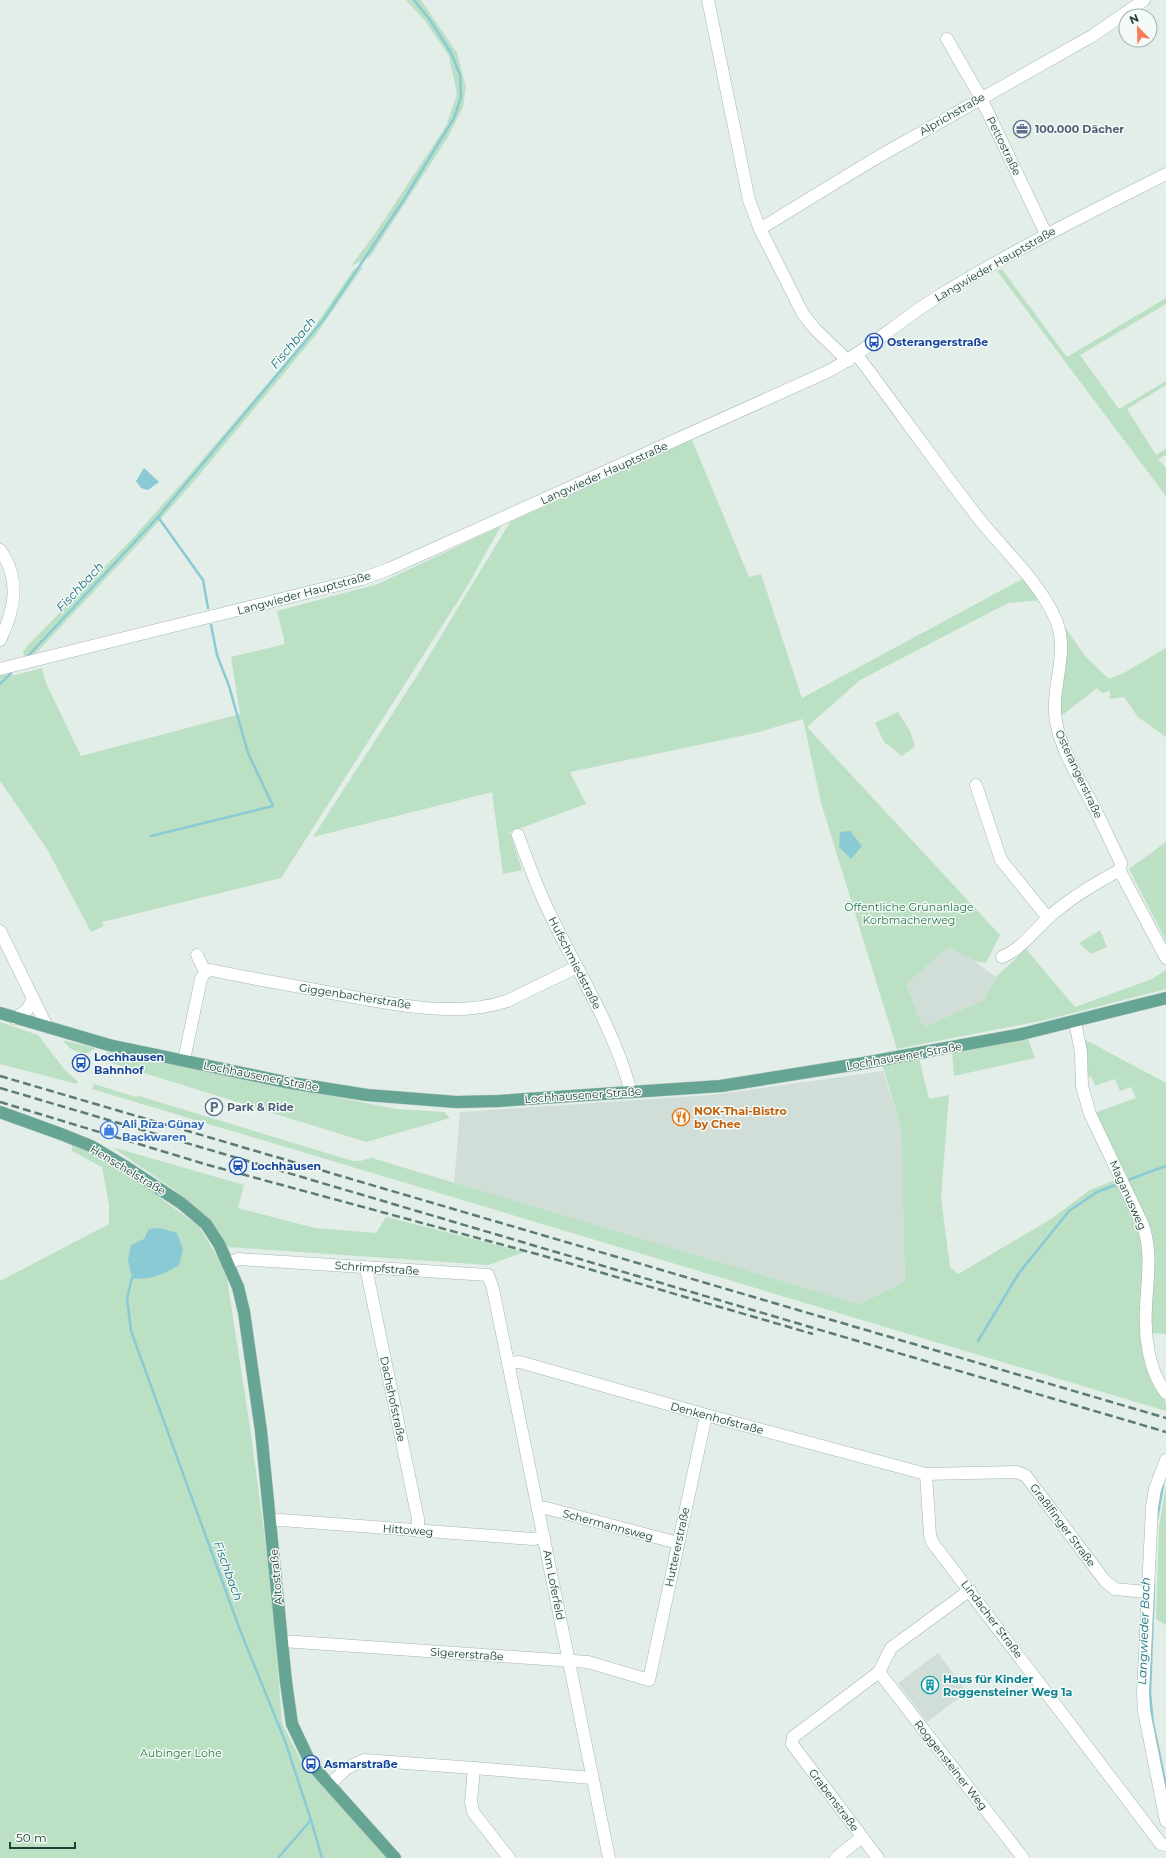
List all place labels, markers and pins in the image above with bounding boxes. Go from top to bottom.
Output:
office icon: 100.000 Dächer [1012,119,1032,139]
place label: 100.000 Dächer [1035,122,1124,136]
bus stop icon: Osterangerstraße [864,332,884,352]
place label: Osterangerstraße [887,335,988,349]
place label: Lochhausen Bahnhof [94,1050,164,1077]
bus stop icon: Lochhausen Bahnhof [71,1053,91,1073]
parking icon: Park & Ride [204,1097,224,1117]
place label: Park & Ride [227,1100,294,1114]
place label: NOK-Thai-Bistro by Chee [694,1104,787,1131]
restaurant icon: NOK-Thai-Bistro by Chee [671,1107,691,1127]
place label: Ali Rıza Günay Backwaren [121,1117,205,1144]
shop icon: Ali Rıza Günay Backwaren [99,1120,119,1140]
station icon: Lochhausen [228,1156,248,1176]
place label: Lochhausen [251,1159,321,1173]
place label: Haus für Kinder Roggensteiner Weg 1a [943,1672,1073,1699]
building icon: Haus für Kinder Roggensteiner Weg 1a [920,1675,940,1695]
bus stop icon: Asmarstraße [301,1754,321,1774]
place label: Asmarstraße [323,1757,398,1771]

